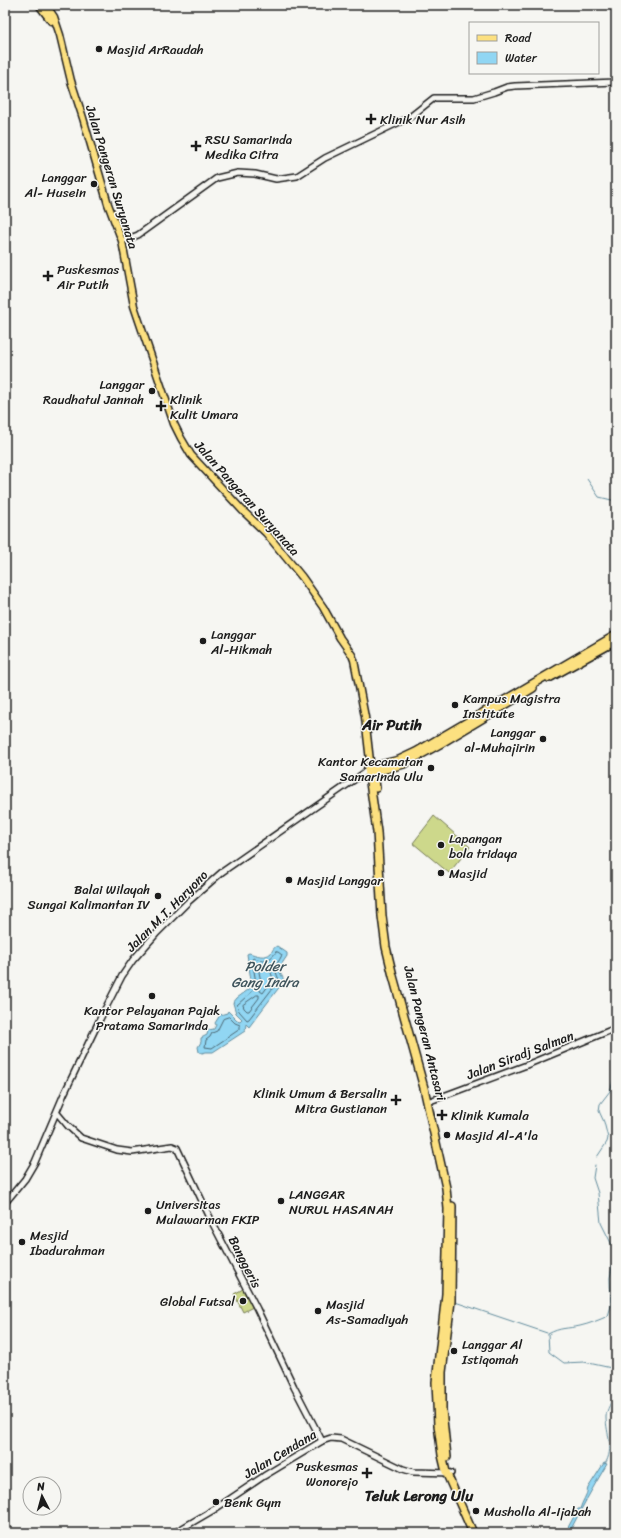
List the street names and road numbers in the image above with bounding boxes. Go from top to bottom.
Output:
street label: Jalan Pangeran Suryanata [79,101,145,252]
street label: Jalan Pangeran Suryanata [188,434,306,562]
street label: Jalan M.T. Haryono [120,864,214,958]
street label: Jalan Pangeran Antasari [397,962,453,1103]
street label: Jalan Siradj Salman [462,1024,577,1086]
street label: Banggeris [222,1232,268,1292]
street label: Jalan Cendana [238,1423,321,1485]

